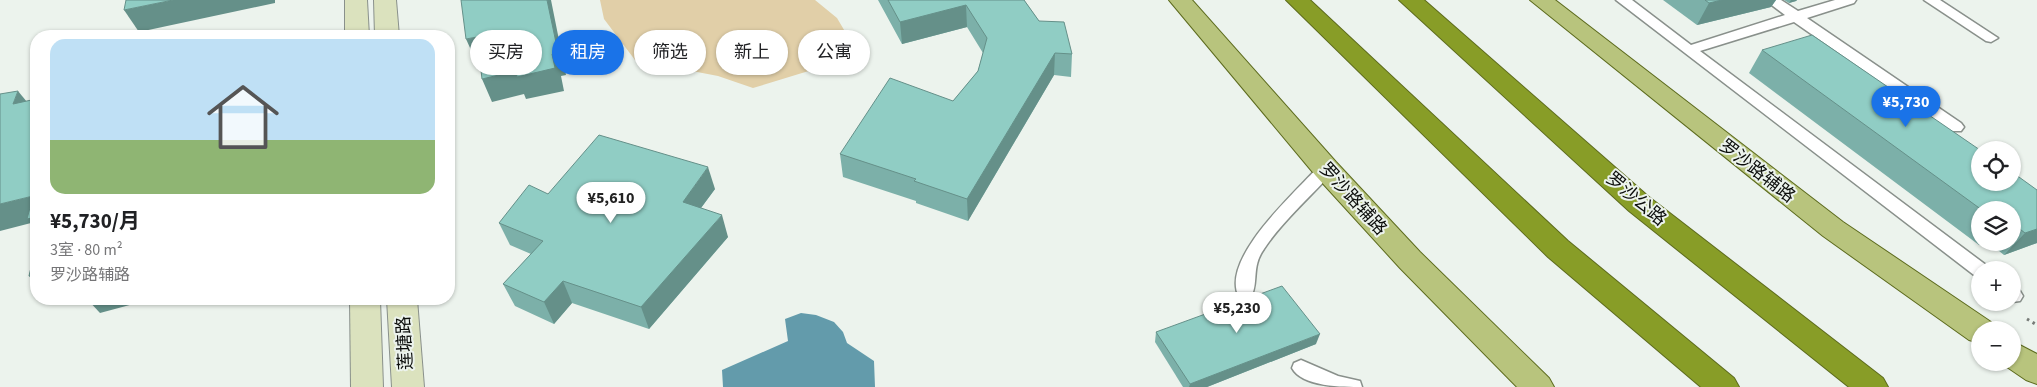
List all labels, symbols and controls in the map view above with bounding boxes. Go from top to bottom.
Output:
chip: 买房 [470,30,542,75]
chip: 租房 [552,30,624,75]
chip: 筛选 [634,30,706,75]
chip: 新上 [716,30,788,75]
chip: 公寓 [798,30,870,75]
icon: home [198,72,288,162]
pin: ¥5,730 [1865,86,1947,128]
text: ¥5,730 [1882,91,1930,113]
street label: 罗沙路辅路 [1714,133,1800,209]
map controls [1971,141,2021,371]
button: locate [1971,141,2021,191]
street label: 罗沙路辅路 [1314,157,1392,241]
street label: 罗沙公路 [1600,166,1672,232]
pin: ¥5,610 [570,182,652,224]
text: ¥5,610 [587,187,635,209]
button: layers [1971,201,2021,251]
text: ¥5,730/月 [50,206,140,236]
text: 3室 · 80 m² [50,239,123,261]
button: + [1971,261,2021,311]
text: 罗沙路辅路 [50,264,130,286]
pin: ¥5,230 [1196,292,1278,334]
text: ¥5,230 [1213,297,1261,319]
street label: 莲塘路 [391,315,419,371]
button: − [1971,321,2021,371]

